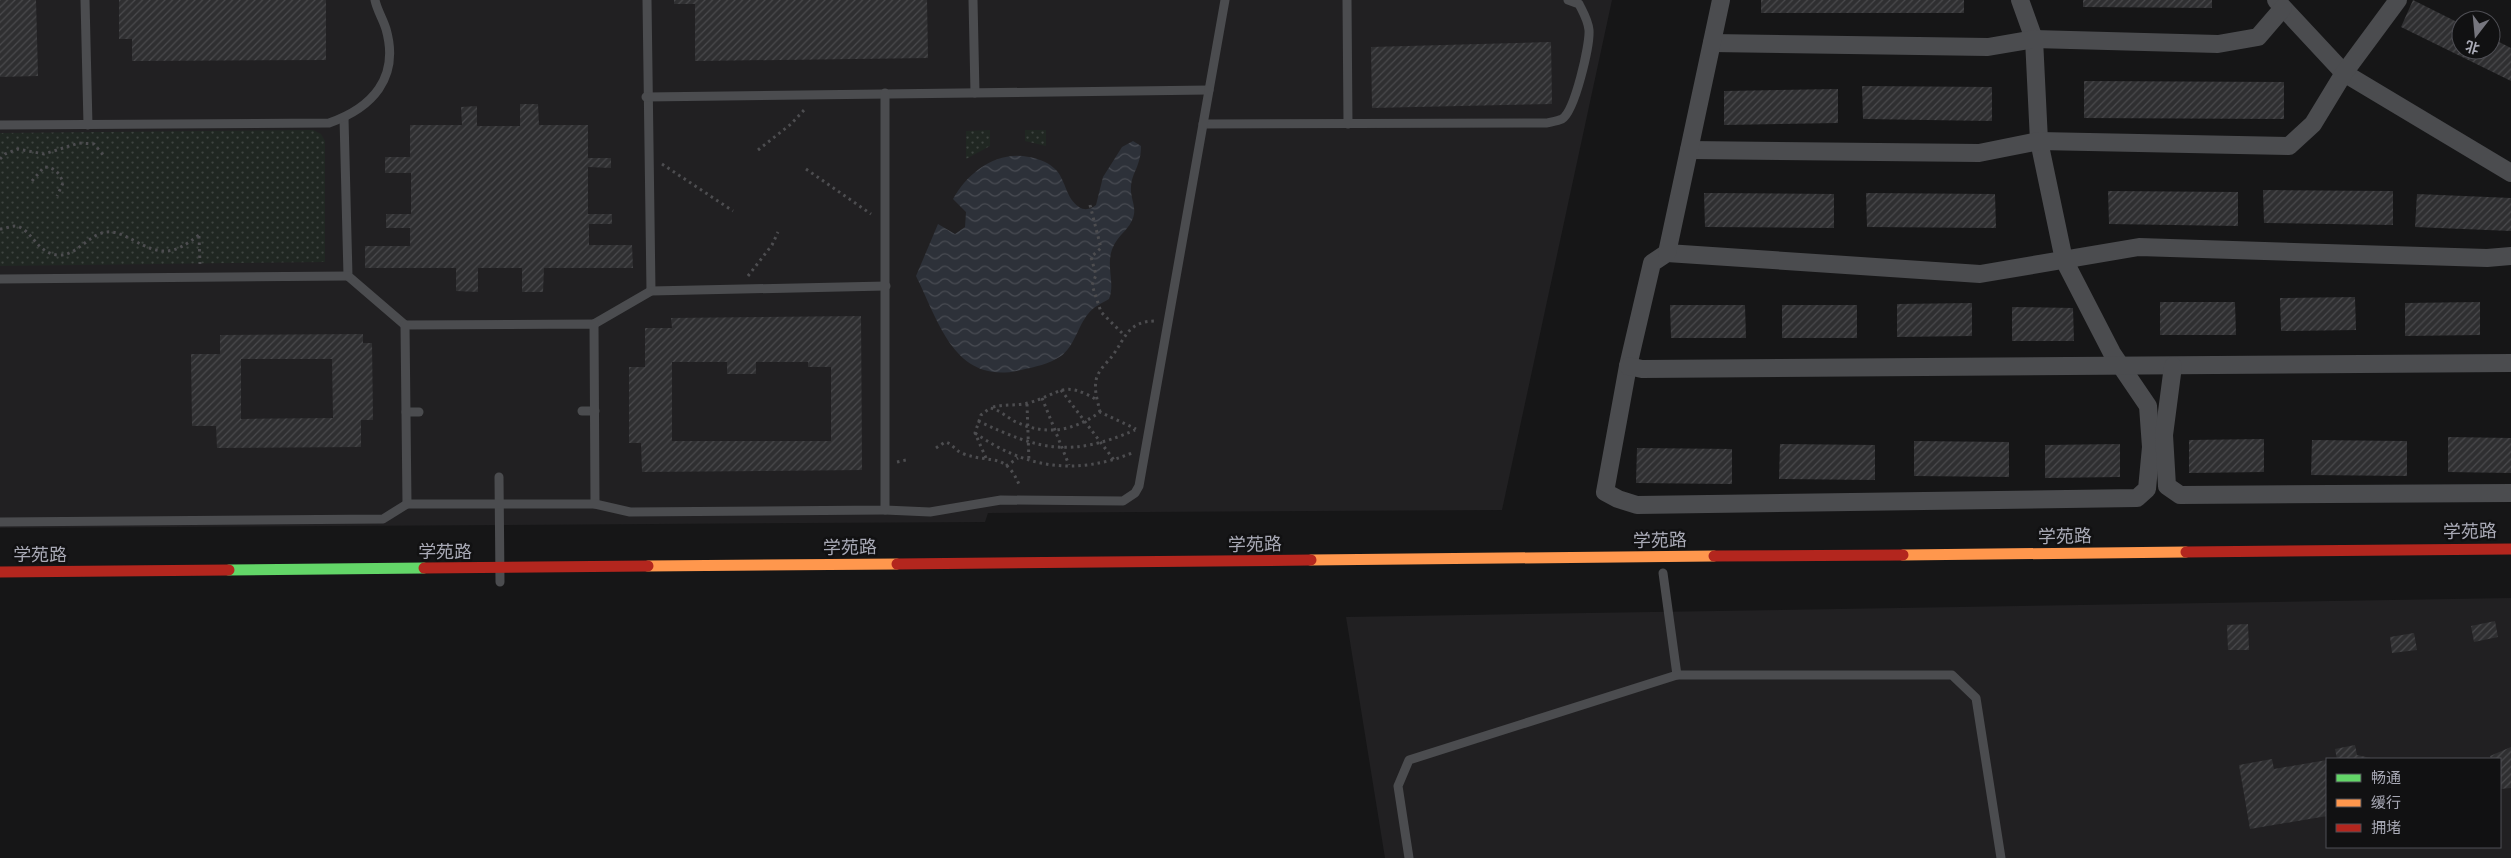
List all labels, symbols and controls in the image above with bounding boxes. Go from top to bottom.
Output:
north arrow [2451,10,2501,60]
text: 北 [2463,38,2481,57]
street label: 学苑路 [2443,520,2497,542]
street label: 学苑路 [2038,525,2092,547]
street label: 学苑路 [1633,529,1687,551]
street label: 学苑路 [1228,533,1282,555]
street label: 学苑路 [823,536,877,558]
street label: 学苑路 [418,541,472,562]
street label: 学苑路 [13,544,67,565]
legend [2326,758,2501,848]
text: 畅通 [2371,769,2401,786]
text: 缓行 [2371,794,2401,811]
text: 拥堵 [2371,819,2401,836]

